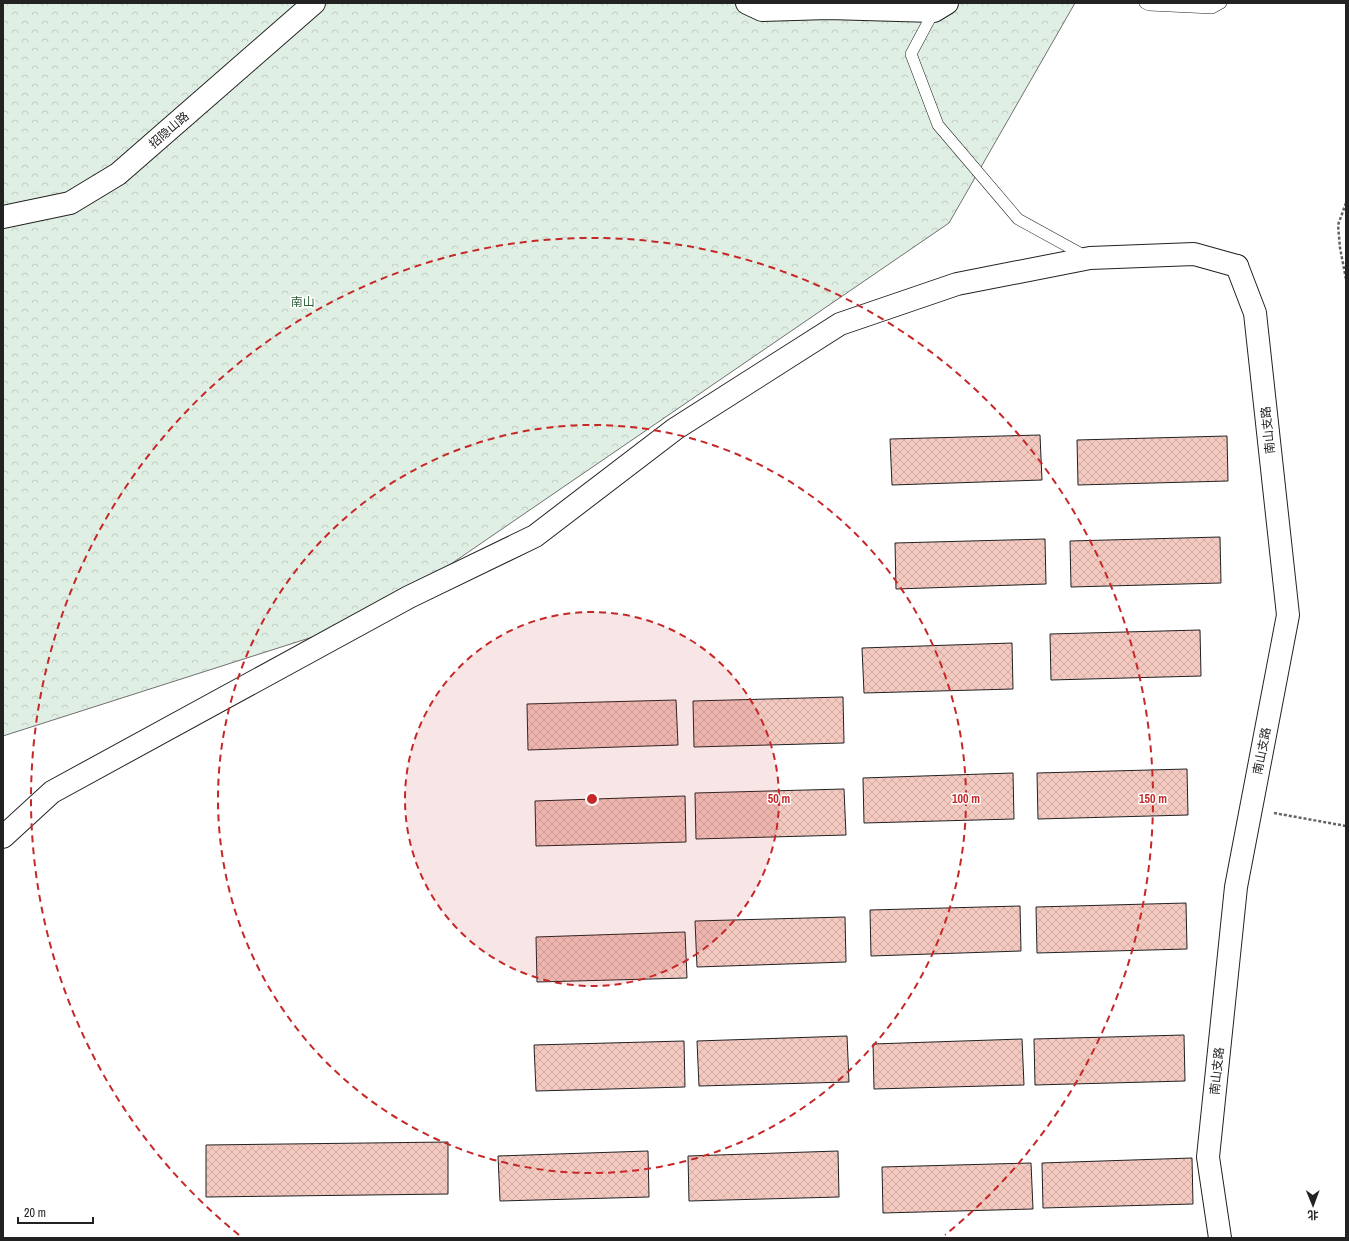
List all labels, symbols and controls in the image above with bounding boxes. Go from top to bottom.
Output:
street label: 招隐山路 [146,108,192,152]
park label: 南山 [291,294,315,310]
street label: 南山支路 [1258,405,1278,455]
street label: 南山支路 [1250,726,1274,776]
text: 50 m [768,791,790,807]
text: 100 m [952,791,980,807]
text: 150 m [1139,791,1167,807]
centre of rings [585,792,599,806]
street label: 南山支路 [1207,1046,1227,1096]
north arrow [1293,1185,1333,1225]
scale bar [18,1199,93,1225]
text: 20 m [24,1205,46,1221]
text: 北 [1308,1208,1319,1222]

